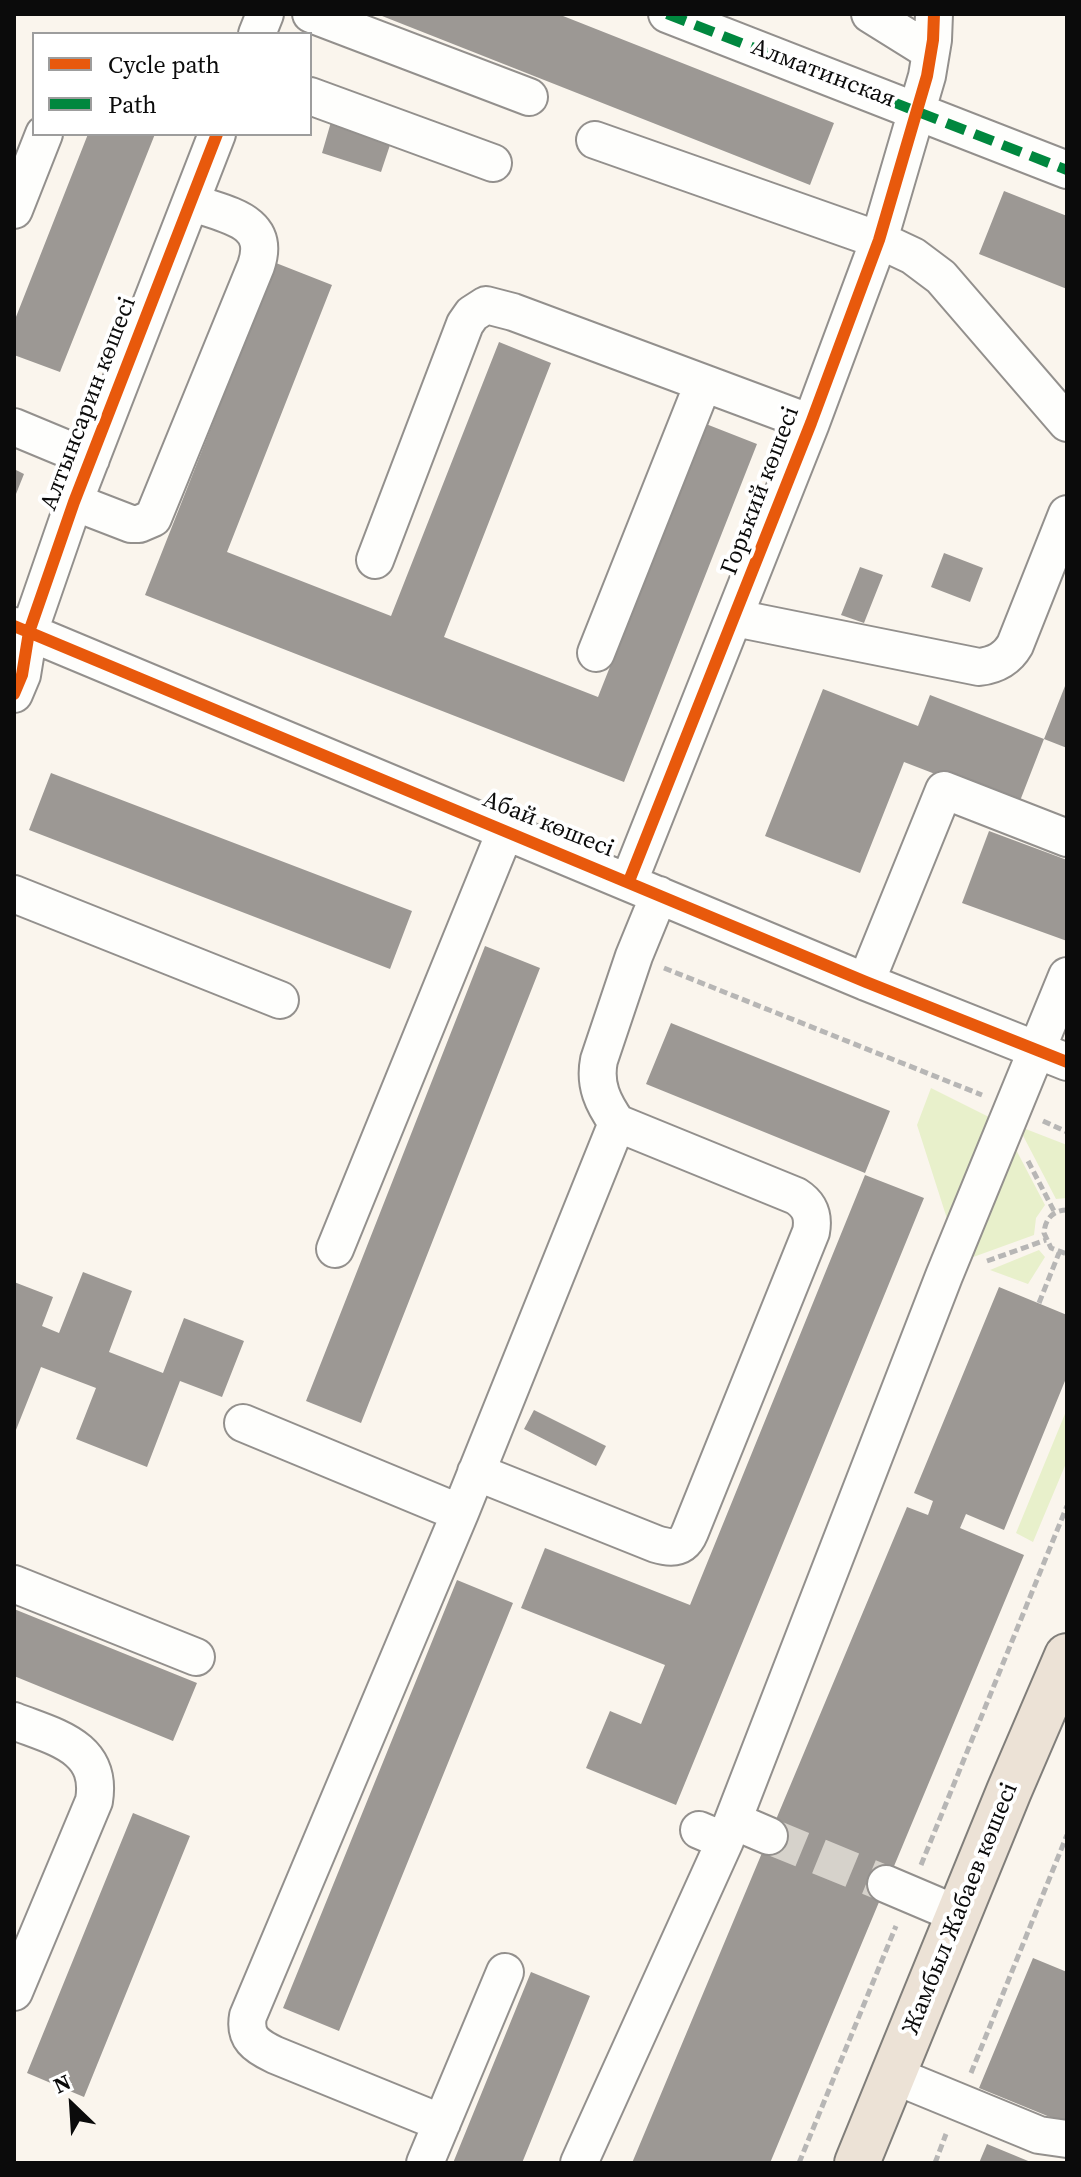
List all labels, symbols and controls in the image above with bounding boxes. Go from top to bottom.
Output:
legend [32,32,312,136]
street label: Алматинская [747,33,899,115]
text: Cycle path [108,48,220,81]
text: Path [108,88,157,121]
street label: Алтынсарин көшесі [35,293,143,515]
street label: Горький көшесі [716,403,806,579]
street label: Абай көшесі [478,786,618,864]
street label: Жамбыл Жабаев көшесі [897,1779,1025,2039]
north arrow [32,2065,112,2145]
text: N [48,2066,75,2100]

